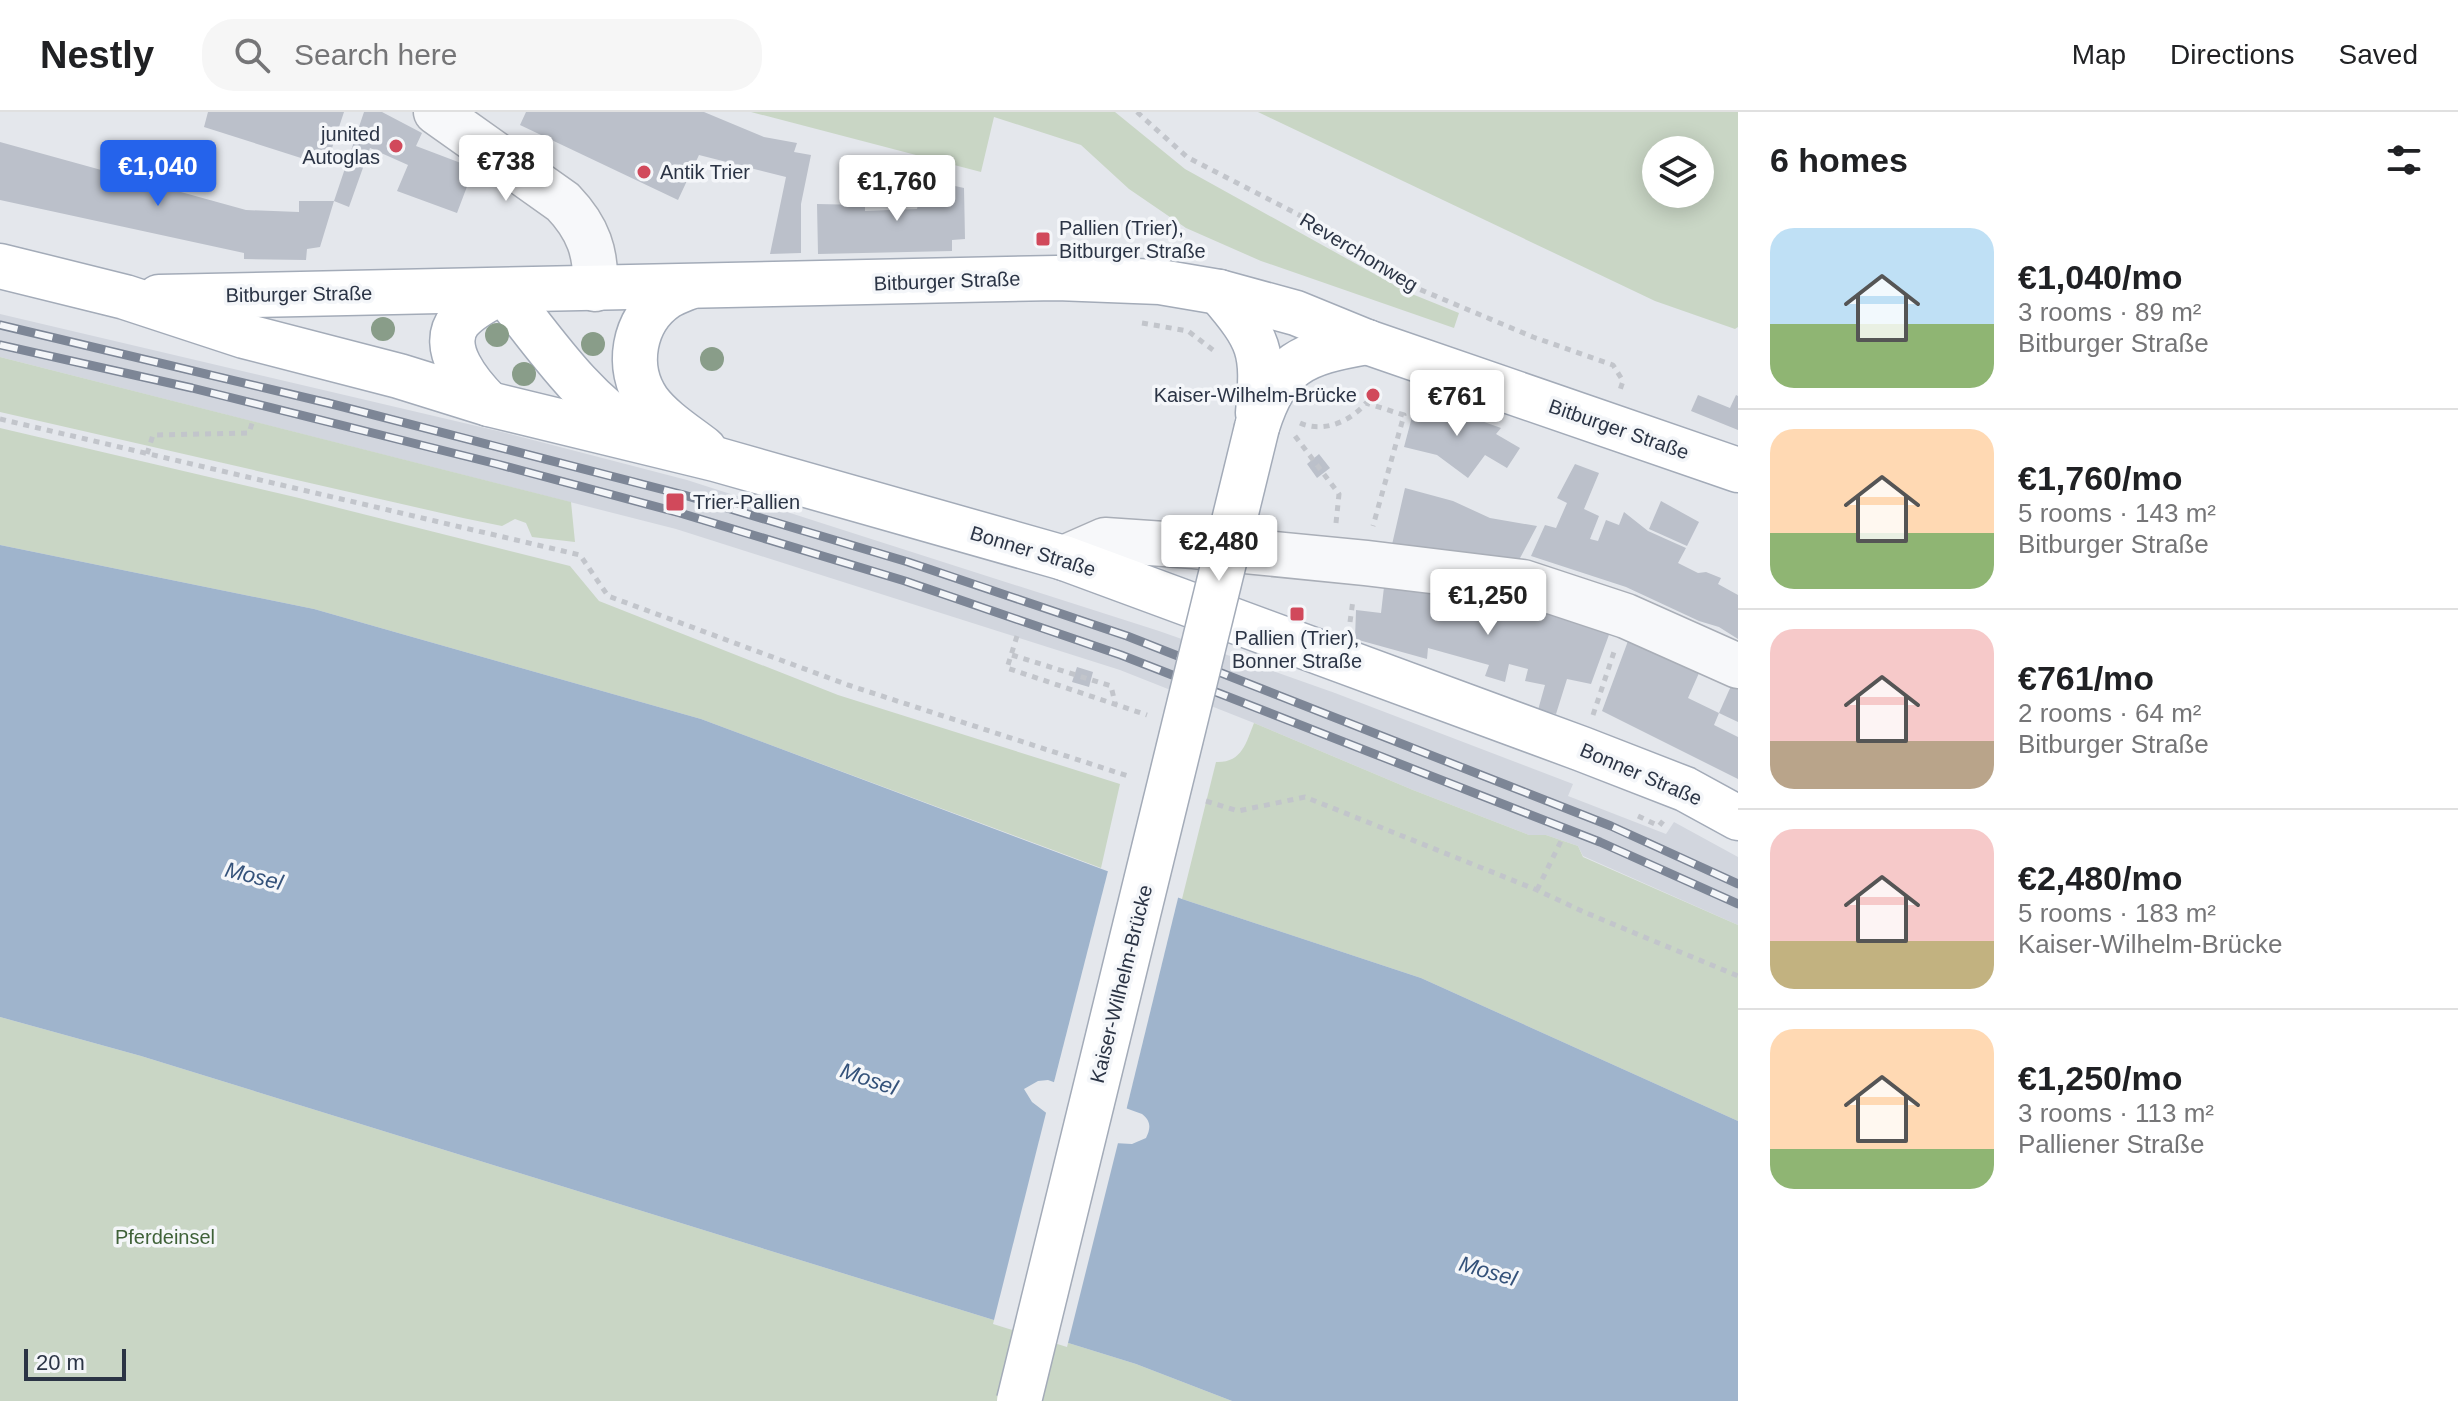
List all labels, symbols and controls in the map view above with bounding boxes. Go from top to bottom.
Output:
search box [202,19,762,91]
icon: search [230,33,274,77]
text: Nestly [40,34,154,76]
text: Search here [294,38,458,71]
text: Map [2072,39,2126,70]
text: Directions [2170,39,2295,70]
text: Saved [2339,39,2418,70]
place label: junited Autoglas [302,123,380,168]
pin: €738 [459,135,553,203]
map controls [1642,136,1714,208]
button: layers [1642,136,1714,208]
marker: junited Autoglas [387,137,405,155]
icon: filters [2382,138,2426,182]
pin: €1,040 [93,140,223,208]
text: 6 homes [1770,141,1908,179]
text: €738 [477,146,535,176]
text: €1,040 [118,151,198,181]
pin: €1,760 [832,155,962,223]
place label: Antik Trier [660,161,750,183]
marker: Antik Trier [635,163,653,181]
text: €1,760 [857,166,937,196]
street label: Reverchonweg [1296,208,1422,296]
place label: Pallien (Trier), Bitburger Straße [1059,217,1206,262]
marker: Pallien (Trier), Bitburger Straße [1034,230,1052,248]
text: €1,040/mo [2018,258,2182,296]
icon: home [1834,260,1930,356]
street label: Bitburger Straße [873,267,1021,295]
street label: Bitburger Straße [225,282,373,306]
text: 3 rooms · 89 m² [2018,297,2202,327]
text: Bitburger Straße [2018,328,2209,358]
pin: €761 [1410,370,1504,438]
text: €761 [1428,381,1486,411]
place label: Kaiser-Wilhelm-Brücke [1154,384,1357,406]
marker: Kaiser-Wilhelm-Brücke [1364,386,1382,404]
street label: Bitburger Straße [1546,395,1692,463]
text: €1,760/mo [2018,459,2182,497]
icon: home [1834,461,1930,557]
marker: Trier-Pallien [664,491,686,513]
place label: Trier-Pallien [693,491,800,513]
text: 5 rooms · 143 m² [2018,498,2216,528]
pin: €2,480 [1154,515,1284,583]
street label: Bonner Straße [968,521,1098,581]
text: €2,480 [1179,526,1259,556]
text: Bitburger Straße [2018,529,2209,559]
pin: €1,250 [1423,569,1553,637]
text: €1,250 [1448,580,1528,610]
marker: Pallien (Trier), Bonner Straße [1288,605,1306,623]
place label: Pallien (Trier), Bonner Straße [1232,627,1362,672]
text: €761/mo [2018,659,2154,697]
icon: home [1834,661,1930,757]
text: 2 rooms · 64 m² [2018,698,2202,728]
text: Bitburger Straße [2018,729,2209,759]
street label: Bonner Straße [1577,738,1705,810]
water label: Mosel [223,857,287,895]
text: €2,480/mo [2018,859,2182,897]
icon: home [1834,861,1930,957]
street label: Kaiser-Wilhelm-Brücke [1086,883,1156,1085]
text: 5 rooms · 183 m² [2018,898,2216,928]
text: Kaiser-Wilhelm-Brücke [2018,929,2282,959]
water label: Mosel [837,1058,902,1101]
text: €1,250/mo [2018,1059,2182,1097]
icon: home [1834,1061,1930,1157]
text: 3 rooms · 113 m² [2018,1098,2214,1128]
text: Palliener Straße [2018,1129,2204,1159]
park label: Pferdeinsel [115,1226,215,1248]
water label: Mosel [1456,1251,1521,1291]
scale bar [24,1345,126,1381]
text: 20 m [36,1350,85,1375]

